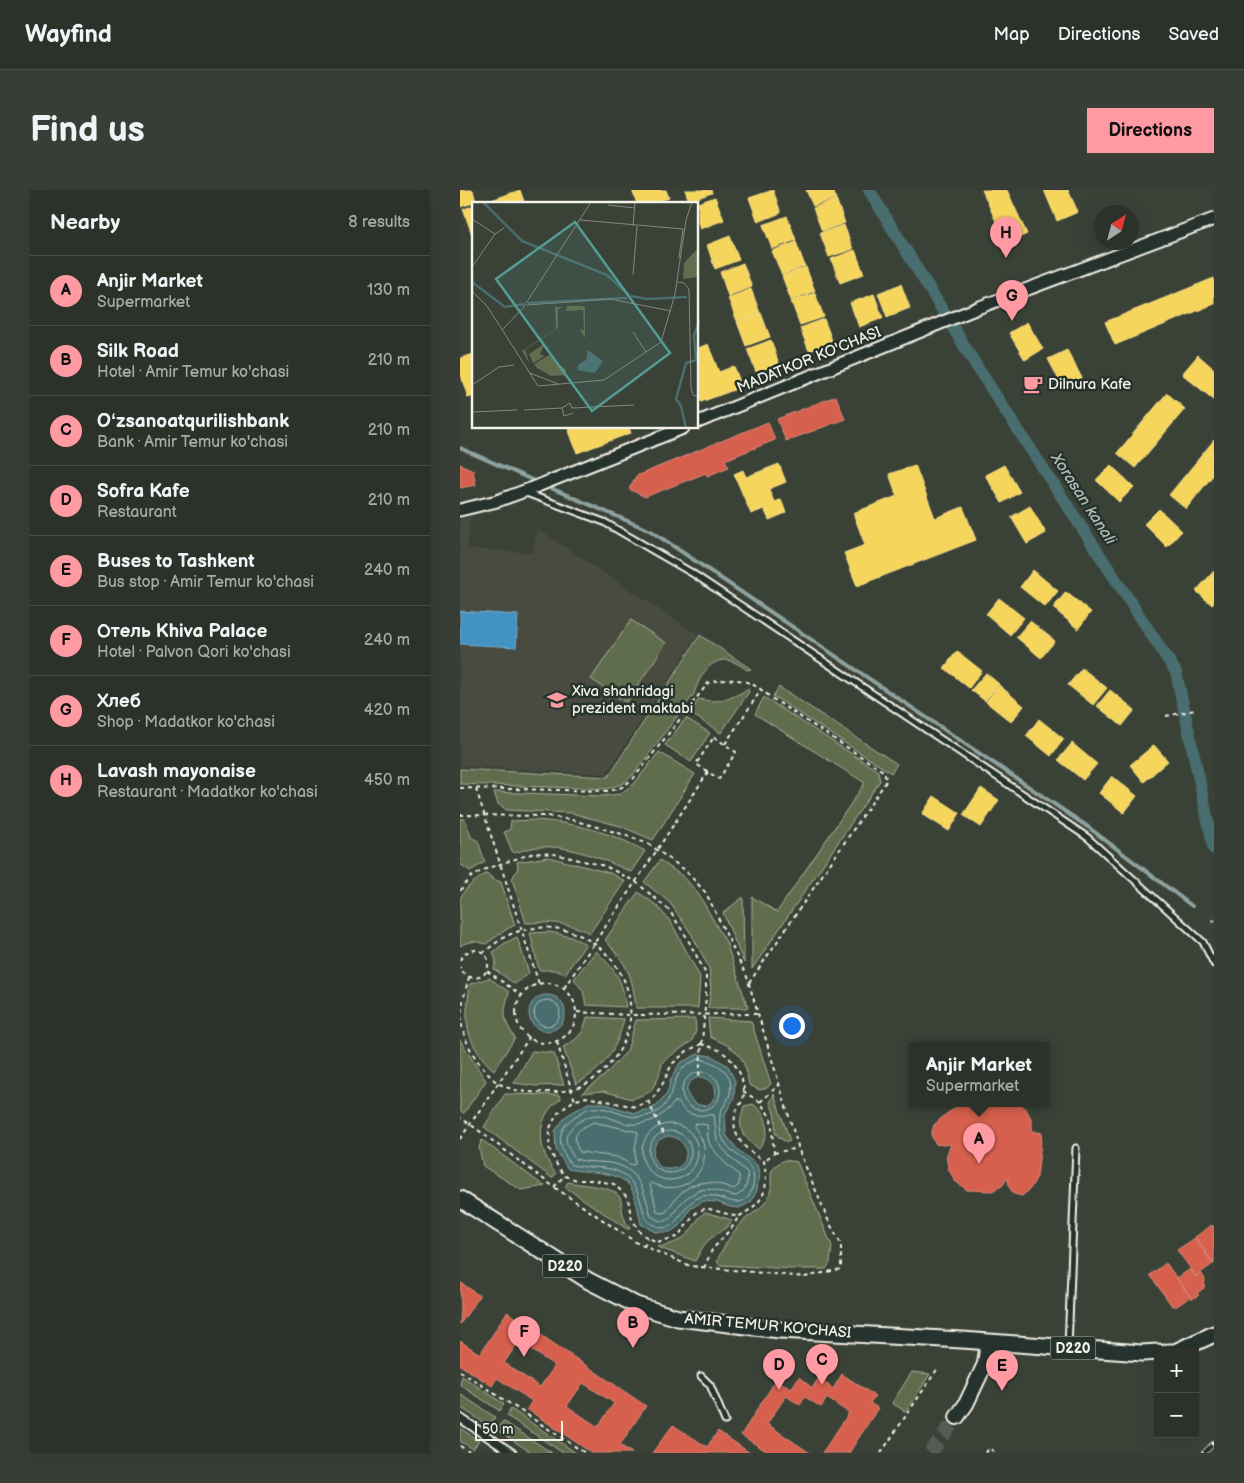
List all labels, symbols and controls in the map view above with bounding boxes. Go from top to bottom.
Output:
text: Wayfind [25,20,112,49]
text: Map [994,24,1030,45]
text: Directions [1058,24,1140,45]
text: Saved [1168,24,1219,45]
button: Directions [1087,108,1214,153]
text: Find us [30,109,145,152]
inset map [472,202,699,429]
north arrow [1094,205,1139,250]
text: Nearby [50,210,120,235]
text: 8 results [348,213,410,232]
pin: H [990,217,1022,258]
text: Anjir Market [97,270,203,293]
pin: G [996,280,1028,321]
text: A [61,281,71,300]
text: 130 m [367,281,410,300]
text: Supermarket [97,293,190,312]
street label: MADATKOR KO'CHASI [734,322,884,398]
text: Silk Road [97,340,179,363]
text: B [60,351,72,370]
text: 210 m [368,351,410,370]
text: Hotel · Amir Temur ko'chasi [97,363,289,382]
cafe icon: Dilnura Kafe [1022,373,1044,395]
place label: Dilnura Kafe [1048,375,1131,394]
text: Oʻzsanoatqurilishbank [97,410,289,433]
text: C [60,421,72,440]
text: 210 m [368,421,410,440]
text: Bank · Amir Temur ko'chasi [97,433,288,452]
water label: Xorasan kanali [1046,449,1120,549]
text: Sofra Kafe [97,480,190,503]
text: D [60,491,72,510]
text: 210 m [368,491,410,510]
text: Restaurant [97,503,177,522]
text: Buses to Tashkent [97,550,255,573]
text: E [61,561,71,580]
text: 240 m [364,561,410,580]
text: Bus stop · Amir Temur ko'chasi [97,573,314,592]
text: Отель Khiva Palace [97,620,267,643]
text: F [61,631,71,650]
text: 240 m [364,631,410,650]
text: Hotel · Palvon Qori ko'chasi [97,643,291,662]
place label: Xiva shahridagi prezident maktabi [571,682,693,718]
school or university icon: Xiva shahridagi prezident maktabi [546,689,568,711]
text: Хлеб [97,690,141,713]
text: G [60,701,72,720]
text: 420 m [364,701,410,720]
text: Shop · Madatkor ko'chasi [97,713,275,732]
text: Lavash mayonaise [97,760,256,783]
text: H [60,771,72,790]
text: 450 m [364,771,410,790]
text: Restaurant · Madatkor ko'chasi [97,783,318,802]
your location [779,1013,805,1039]
popup [909,1042,1049,1107]
text: Anjir Market [926,1054,1032,1077]
text: Supermarket [926,1077,1019,1096]
pin: A [963,1123,995,1164]
road number: D220 [542,1254,588,1278]
pin: B [617,1307,649,1348]
street label: AMIR TEMUR KO'CHASI [684,1309,853,1343]
pin: F [508,1316,540,1357]
road number: D220 [1050,1336,1096,1360]
pin: C [806,1344,838,1385]
map controls [1154,1348,1199,1438]
button: + [1154,1348,1199,1393]
pin: D [763,1349,795,1390]
pin: E [986,1350,1018,1391]
button: − [1154,1393,1199,1438]
scale bar [475,1418,562,1441]
text: 50 m [482,1421,514,1438]

